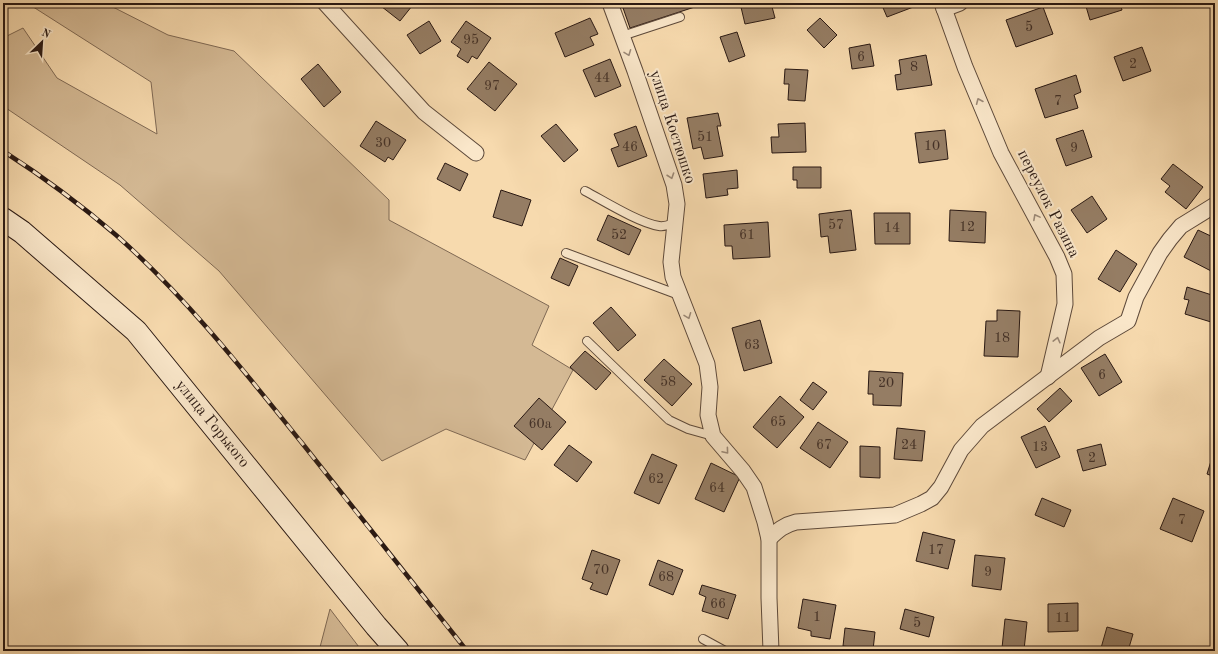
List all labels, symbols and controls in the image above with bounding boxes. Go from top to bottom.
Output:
house number: 5 [1025,20,1033,34]
north arrow [22,22,62,62]
text: N [39,28,52,41]
house number: 95 [463,33,479,47]
one-way arrow [624,49,632,56]
house number: 6 [857,50,865,64]
house number: 2 [1129,57,1137,71]
house number: 8 [910,60,918,74]
street label: улица Костюшко [646,68,698,186]
house number: 44 [594,71,610,85]
house number: 97 [484,79,500,93]
house number: 7 [1054,94,1062,108]
one-way arrow [976,97,984,104]
house number: 51 [697,130,713,144]
house number: 30 [375,136,391,150]
house number: 10 [924,139,940,153]
house number: 46 [622,140,638,154]
house number: 9 [1070,141,1078,155]
street label: переулок Разина [1014,147,1082,261]
one-way arrow [666,172,675,179]
one-way arrow [1034,214,1041,221]
house number: 57 [828,218,844,232]
house number: 12 [959,220,975,234]
house number: 14 [884,221,900,235]
house number: 52 [611,228,627,242]
house number: 61 [739,228,755,242]
one-way arrow [684,312,692,319]
house number: 18 [994,331,1010,345]
one-way arrow [1052,336,1061,343]
house number: 63 [744,338,760,352]
house number: 6 [1098,368,1106,382]
house number: 58 [660,375,676,389]
house number: 20 [878,376,894,390]
street label: улица Горького [172,377,252,471]
house number: 65 [770,415,786,429]
house number: 60а [528,417,552,431]
house number: 67 [816,438,832,452]
house number: 24 [901,438,917,452]
house number: 13 [1032,440,1048,454]
one-way arrow [721,446,728,453]
house number: 2 [1088,451,1096,465]
house number: 62 [648,472,664,486]
house number: 64 [709,481,725,495]
house number: 7 [1178,513,1186,527]
house number: 17 [928,543,944,557]
house number: 70 [593,563,609,577]
house number: 9 [984,565,992,579]
house number: 68 [658,570,674,584]
house number: 66 [710,597,726,611]
house number: 1 [813,610,821,624]
house number: 11 [1055,611,1071,625]
house number: 5 [913,616,921,630]

